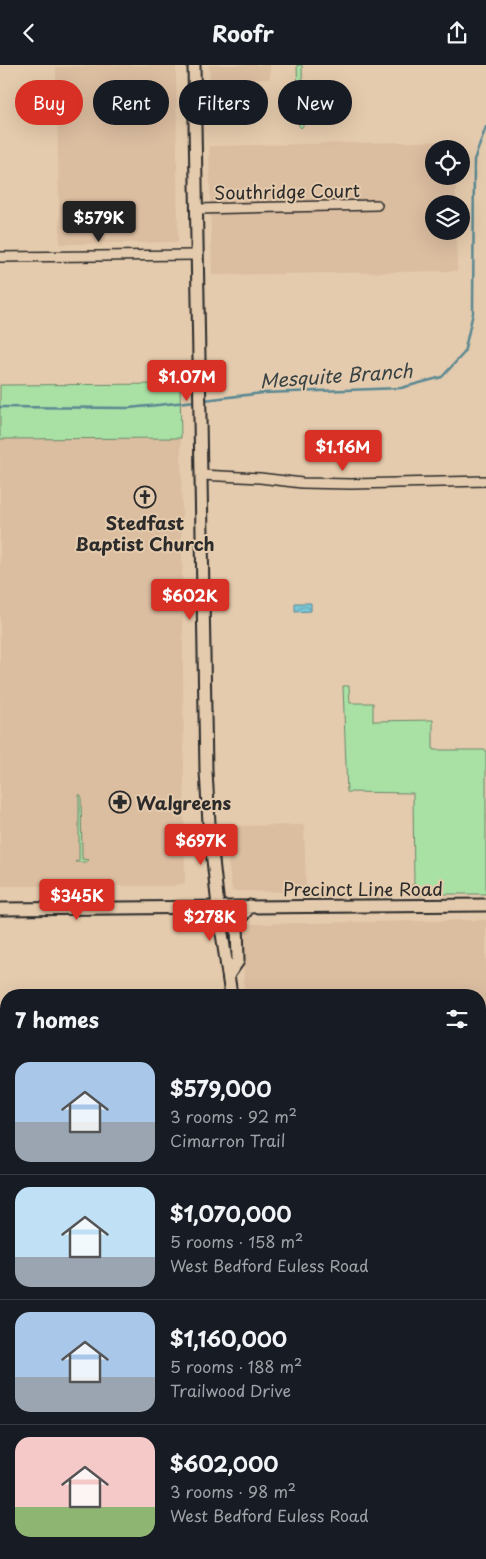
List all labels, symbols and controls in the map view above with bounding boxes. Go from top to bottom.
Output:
text: Roofr [212,16,274,49]
icon: back [15,19,43,47]
icon: share [443,19,471,47]
chip: Buy [15,80,83,125]
chip: Rent [93,80,169,125]
chip: Filters [179,80,268,125]
chip: New [278,80,352,125]
map controls [425,140,470,240]
button: locate [425,140,470,185]
street label: Southridge Court [214,176,360,206]
button: layers [425,195,470,240]
pin: $579K [64,201,134,243]
text: $579K [74,205,124,229]
water label: Mesquite Branch [259,356,414,394]
pin: $1.07M [146,359,228,402]
text: $1.07M [158,364,216,388]
pin: $1.16M [302,429,384,472]
text: $1.16M [316,434,370,458]
church icon: Stedfast Baptist Church [133,485,157,509]
place label: Stedfast Baptist Church [75,509,215,557]
pin: $602K [155,579,225,621]
text: $602K [162,583,218,607]
place label: Walgreens [136,789,232,816]
pharmacy icon: Walgreens [108,790,132,814]
pin: $697K [166,823,236,866]
text: $697K [176,828,226,852]
street label: Precinct Line Road [283,875,443,902]
pin: $345K [42,879,112,921]
text: $345K [50,883,104,907]
pin: $278K [175,899,245,942]
text: $278K [184,904,236,928]
text: 7 homes [15,1003,99,1035]
icon: filters [443,1005,471,1033]
text: $579,000 [170,1072,271,1104]
icon: home [55,1082,115,1142]
text: 3 rooms · 92 m² [170,1104,297,1128]
text: Cimarron Trail [170,1128,285,1152]
text: $1,070,000 [170,1197,292,1229]
icon: home [55,1207,115,1267]
text: 5 rooms · 158 m² [170,1229,303,1253]
text: West Bedford Euless Road [170,1253,369,1277]
text: $1,160,000 [170,1322,287,1354]
icon: home [55,1332,115,1392]
text: 5 rooms · 188 m² [170,1354,302,1378]
text: Trailwood Drive [170,1378,291,1402]
text: $602,000 [170,1447,278,1479]
icon: home [55,1457,115,1517]
text: 3 rooms · 98 m² [170,1479,296,1503]
text: West Bedford Euless Road [170,1503,369,1527]

